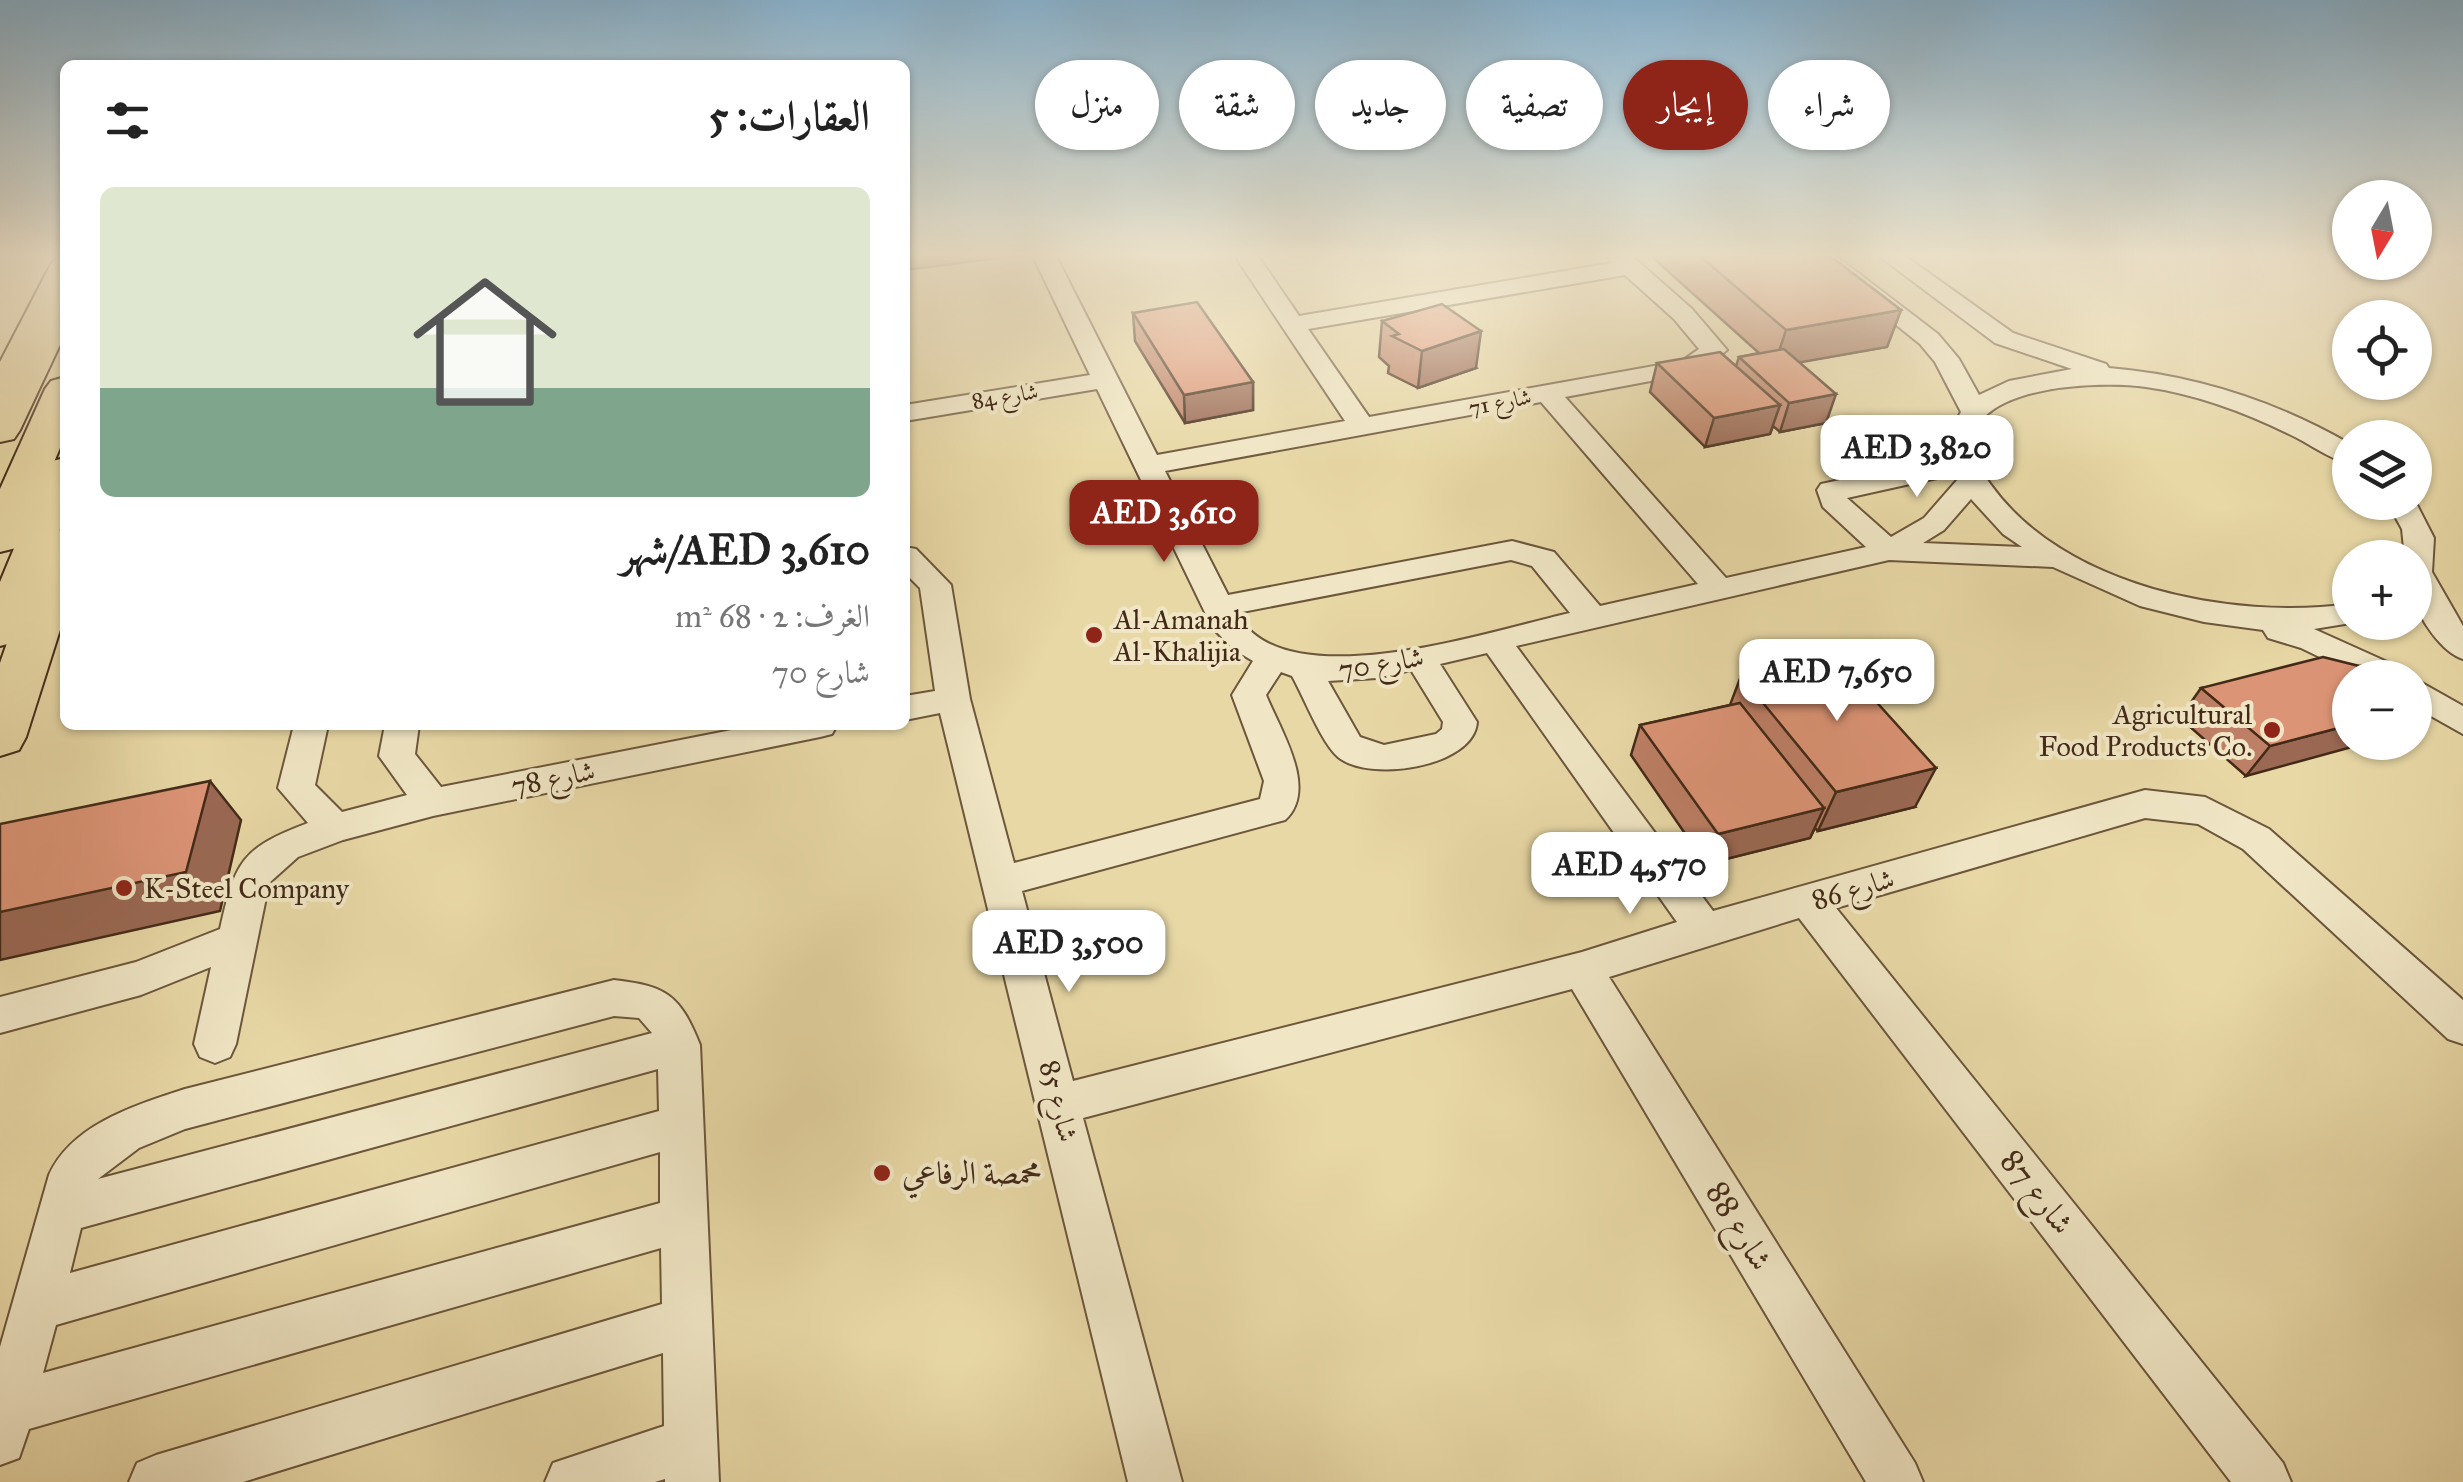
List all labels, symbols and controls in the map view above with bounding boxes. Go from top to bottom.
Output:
chip: منزل [1035,60,1159,150]
chip: شقة [1179,60,1295,150]
chip: جديد [1315,60,1446,150]
chip: تصفية [1466,60,1603,150]
chip: إيجار [1623,60,1748,150]
chip: شراء [1768,60,1890,150]
text: العقارات: 5 [709,90,870,142]
icon: filters [100,93,155,148]
north arrow [2332,180,2432,280]
map controls [2332,180,2432,760]
icon: home [395,252,575,432]
button: locate [2332,300,2432,400]
street label: شارع 84 [970,377,1041,420]
street label: شارع 71 [1466,383,1535,426]
pin: AED 3,820 [1803,415,2031,500]
button: layers [2332,420,2432,520]
text: AED 3,820 [1842,428,1992,467]
pin: AED 3,610 [1050,480,1278,565]
text: AED 3,610 [1091,493,1237,532]
text: AED 3,610/شهر [620,524,870,576]
button: + [2332,540,2432,640]
text: الغرف: 2 · 68 m² [675,597,870,636]
place label: Al-Amanah Al-Khalijia [1113,602,1249,669]
marker: Al-Amanah Al-Khalijia [1083,624,1105,646]
street label: شارع 70 [1336,639,1427,693]
pin: AED 7,650 [1723,639,1951,724]
text: AED 7,650 [1761,652,1913,691]
text: شارع 70 [772,653,870,692]
button: − [2332,660,2432,760]
place label: Agricultural Food Products Co. [2039,697,2252,764]
marker: Agricultural Food Products Co. [2261,719,2283,741]
street label: شارع 78 [508,753,599,809]
pin: AED 4,570 [1516,832,1744,917]
text: AED 4,570 [1553,845,1707,884]
street label: شارع 86 [1808,861,1900,923]
place label: K-Steel Company [144,871,350,906]
marker: K-Steel Company [113,877,135,899]
pin: AED 3,500 [955,910,1183,995]
text: AED 3,500 [994,923,1144,962]
street label: شارع 85 [1026,1057,1086,1147]
street label: شارع 87 [1986,1142,2082,1246]
place label: محمصة الرفاعي [902,1154,1042,1199]
marker: محمصة الرفاعي [871,1162,893,1184]
street label: شارع 88 [1691,1175,1781,1281]

